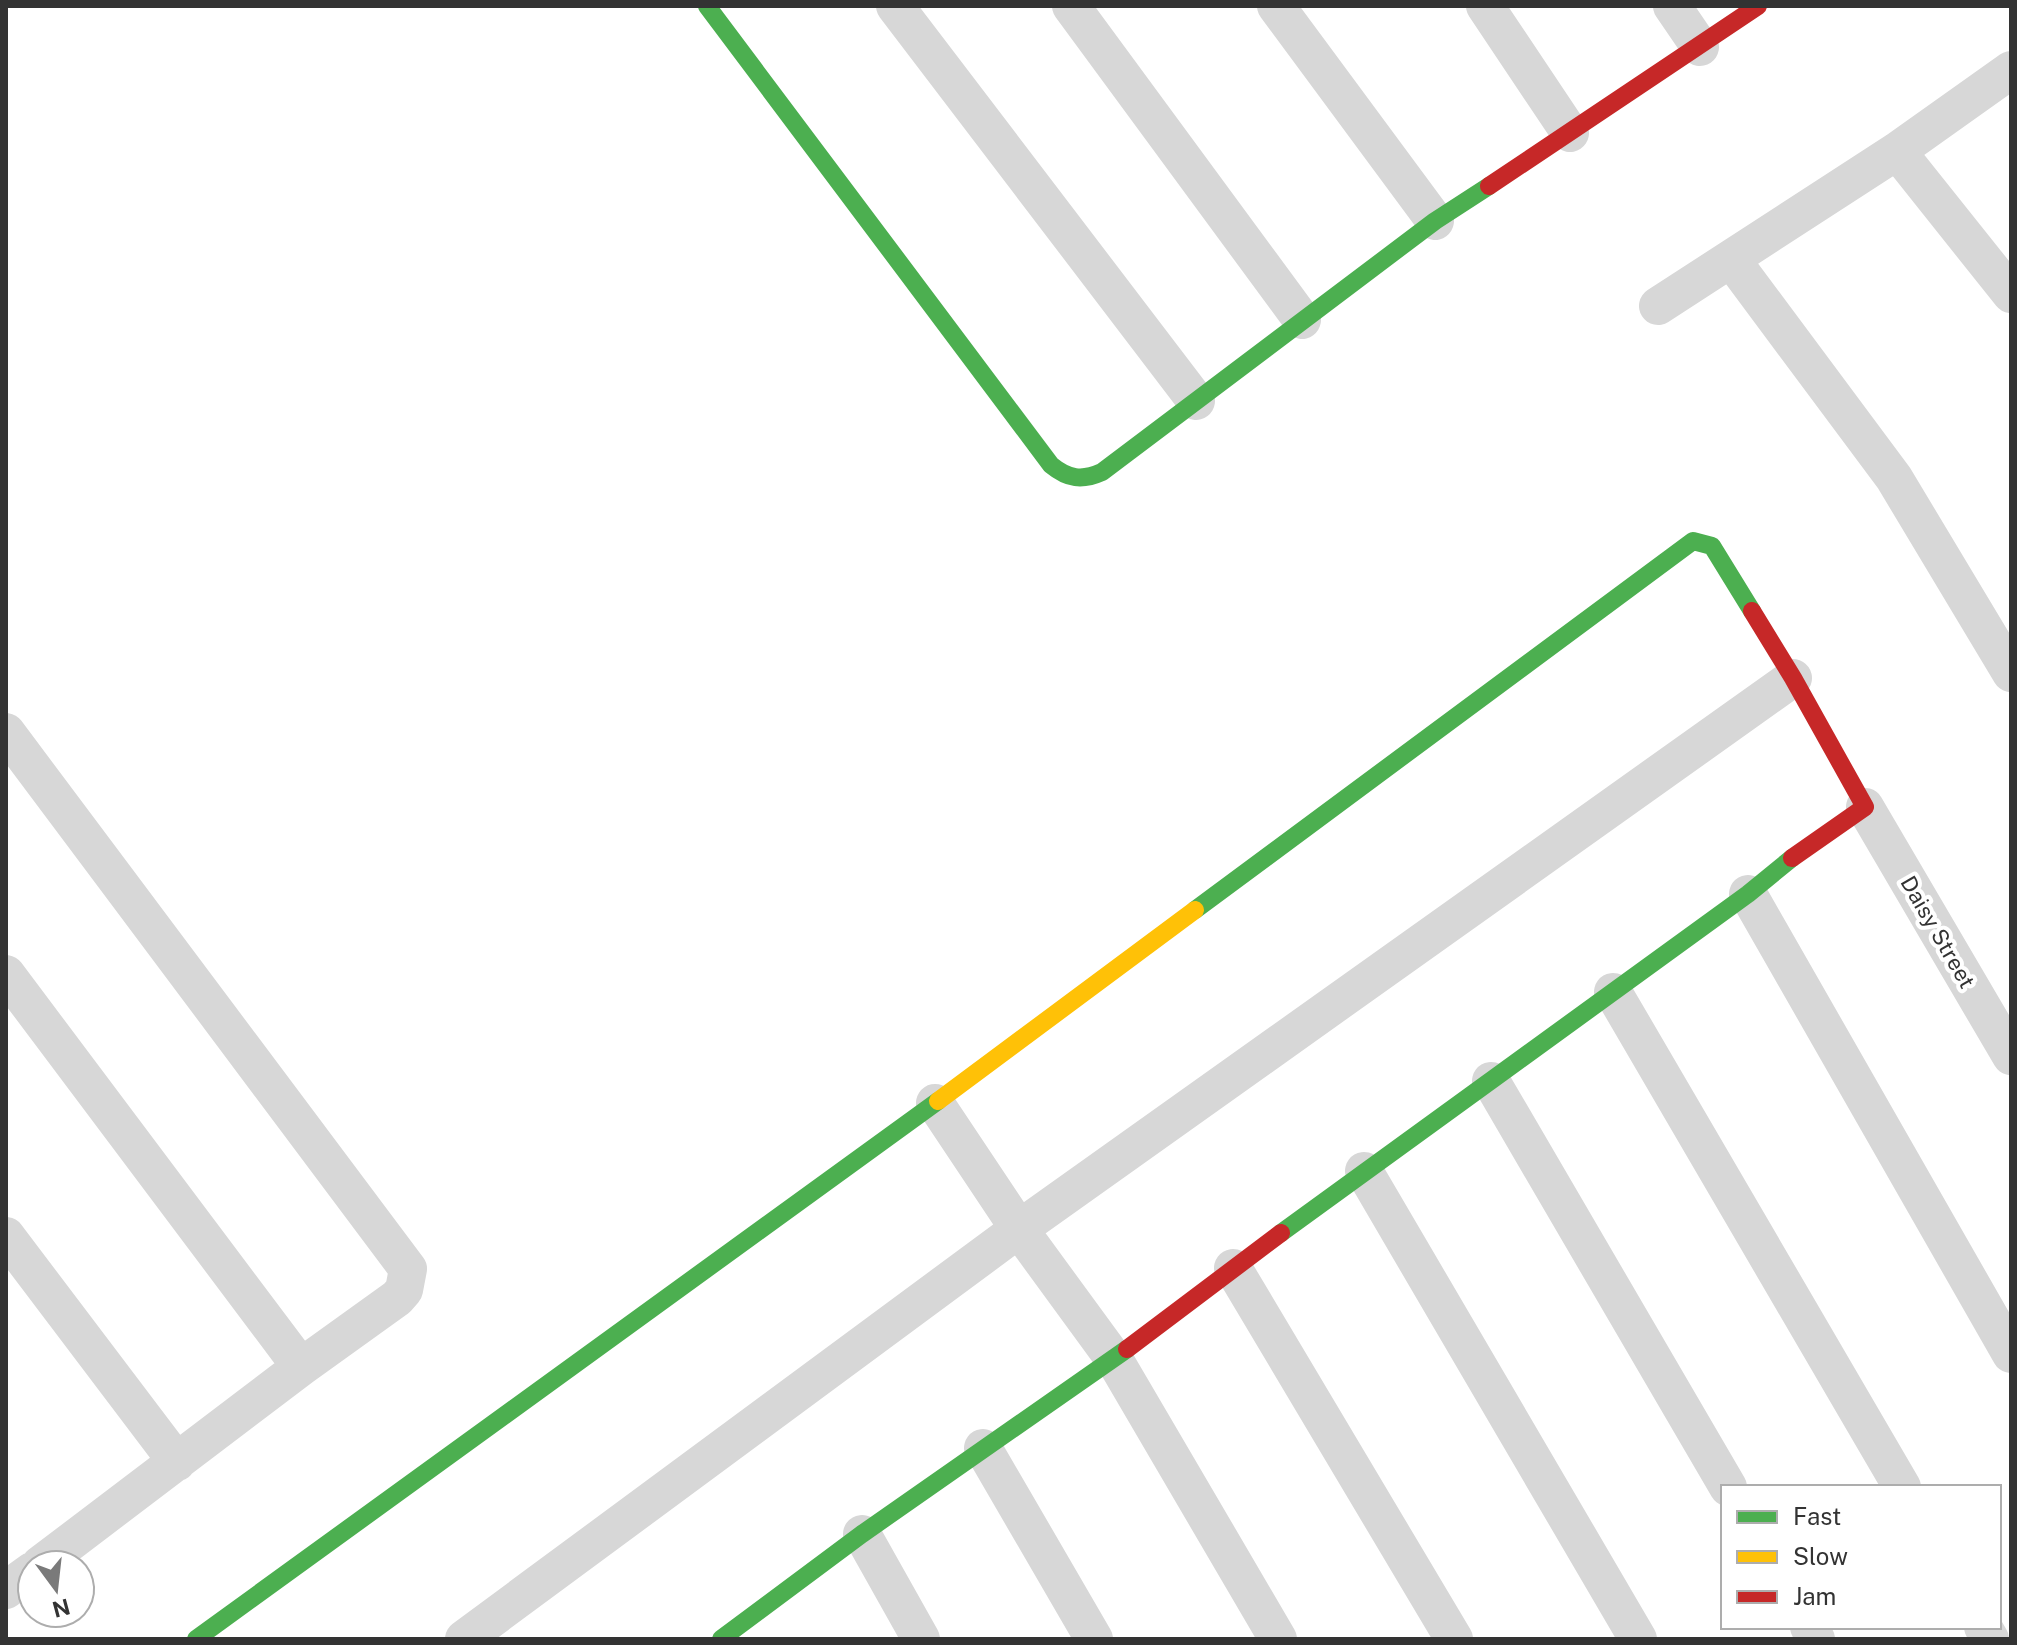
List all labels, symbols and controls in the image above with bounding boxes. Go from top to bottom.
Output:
street label: Daisy Street [1895,871,1981,993]
legend [1721,1485,2001,1629]
text: Fast [1793,1502,1841,1530]
text: Slow [1793,1542,1848,1570]
north arrow [16,1549,96,1629]
text: Jam [1793,1582,1836,1610]
text: N [49,1594,73,1623]

